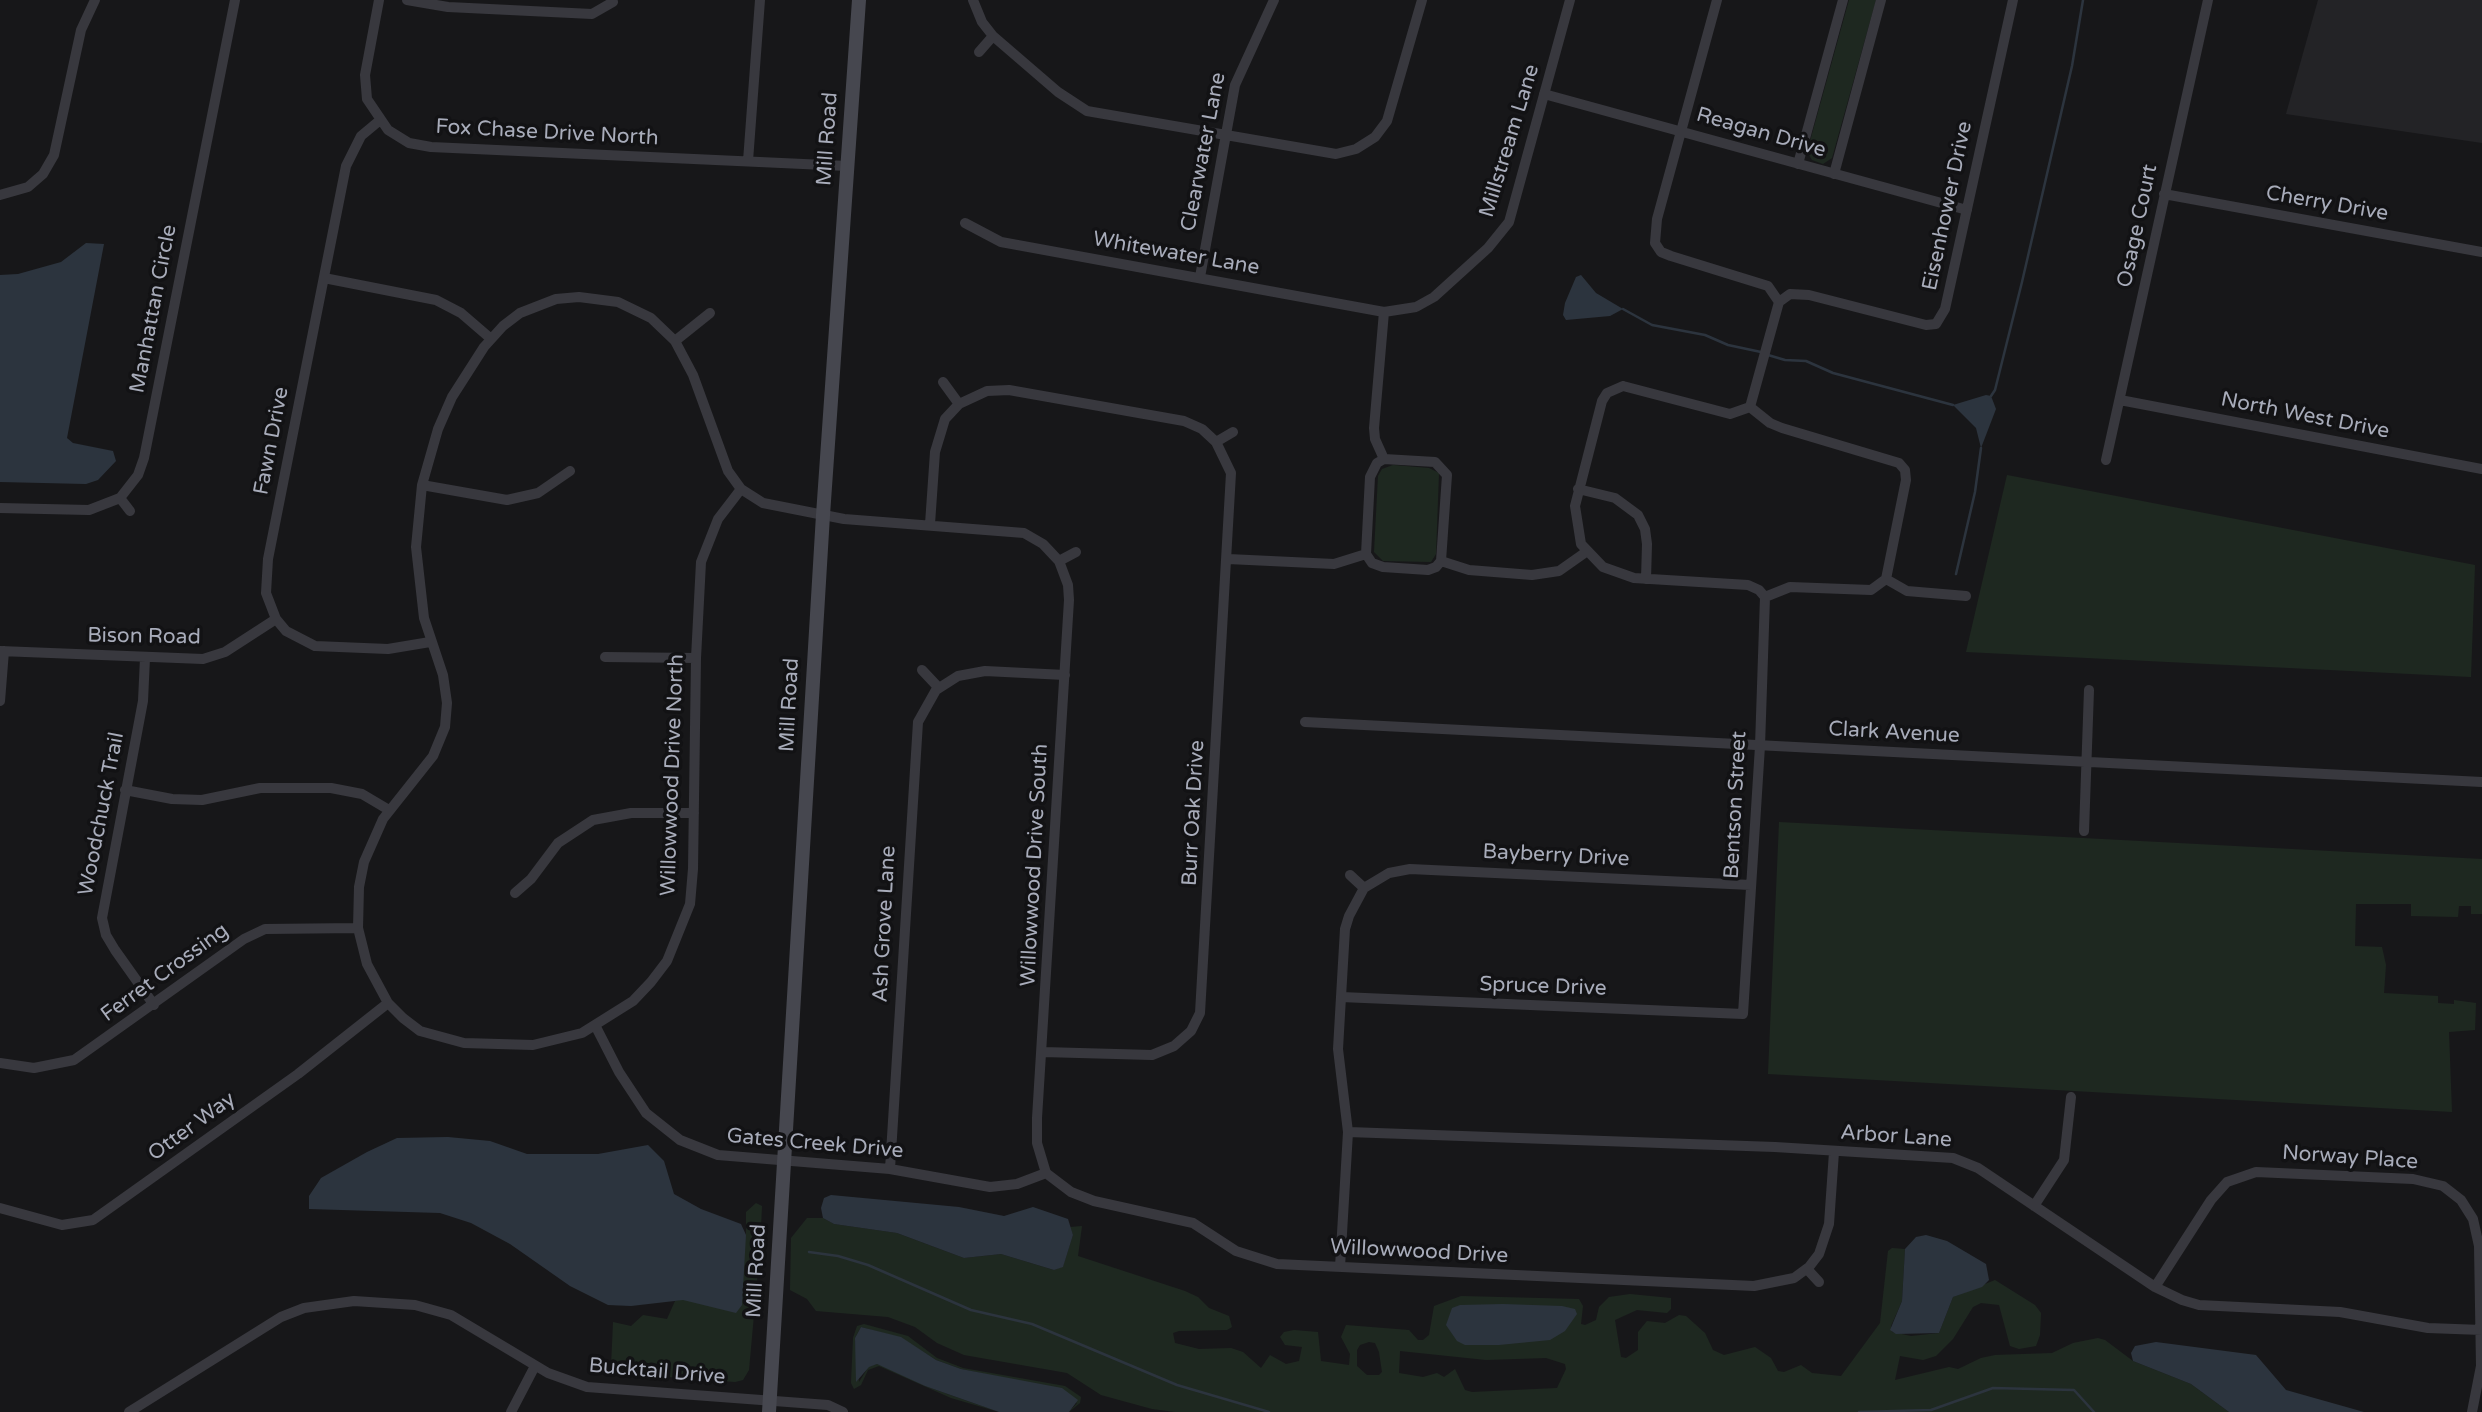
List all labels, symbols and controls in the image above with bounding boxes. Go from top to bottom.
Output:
street label: Millstream Lane [1475,62,1545,220]
street label: Clearwater Lane [1176,70,1232,234]
street label: Mill Road [812,91,844,187]
street label: Reagan Drive [1693,102,1829,164]
street label: Fox Chase Drive North [435,115,659,151]
street label: Eisenhower Drive [1918,119,1978,293]
street label: Osage Court [2113,162,2163,290]
street label: Cherry Drive [2264,181,2390,227]
street label: Manhattan Circle [125,223,183,395]
street label: Whitewater Lane [1091,227,1261,281]
street label: Fawn Drive [249,385,295,497]
street label: North West Drive [2219,387,2391,445]
street label: Bison Road [87,623,201,651]
street label: Willowwood Drive North [656,654,690,896]
street label: Mill Road [775,657,805,753]
street label: Clark Avenue [1828,717,1960,749]
street label: Woodchuck Trail [74,730,130,898]
street label: Bentson Street [1720,730,1752,880]
street label: Burr Oak Drive [1178,739,1210,887]
street label: Willowwood Drive South [1016,743,1054,987]
street label: Bayberry Drive [1482,840,1630,872]
street label: Ash Grove Lane [868,845,902,1003]
street label: Ferret Crossing [96,918,234,1028]
street label: Spruce Drive [1479,972,1607,1002]
street label: Otter Way [143,1087,241,1167]
street label: Arbor Lane [1839,1121,1953,1153]
street label: Gates Creek Drive [726,1124,904,1164]
street label: Norway Place [2281,1141,2419,1175]
street label: Mill Road [742,1223,772,1319]
street label: Willowwood Drive [1329,1235,1509,1269]
street label: Bucktail Drive [588,1353,726,1391]

